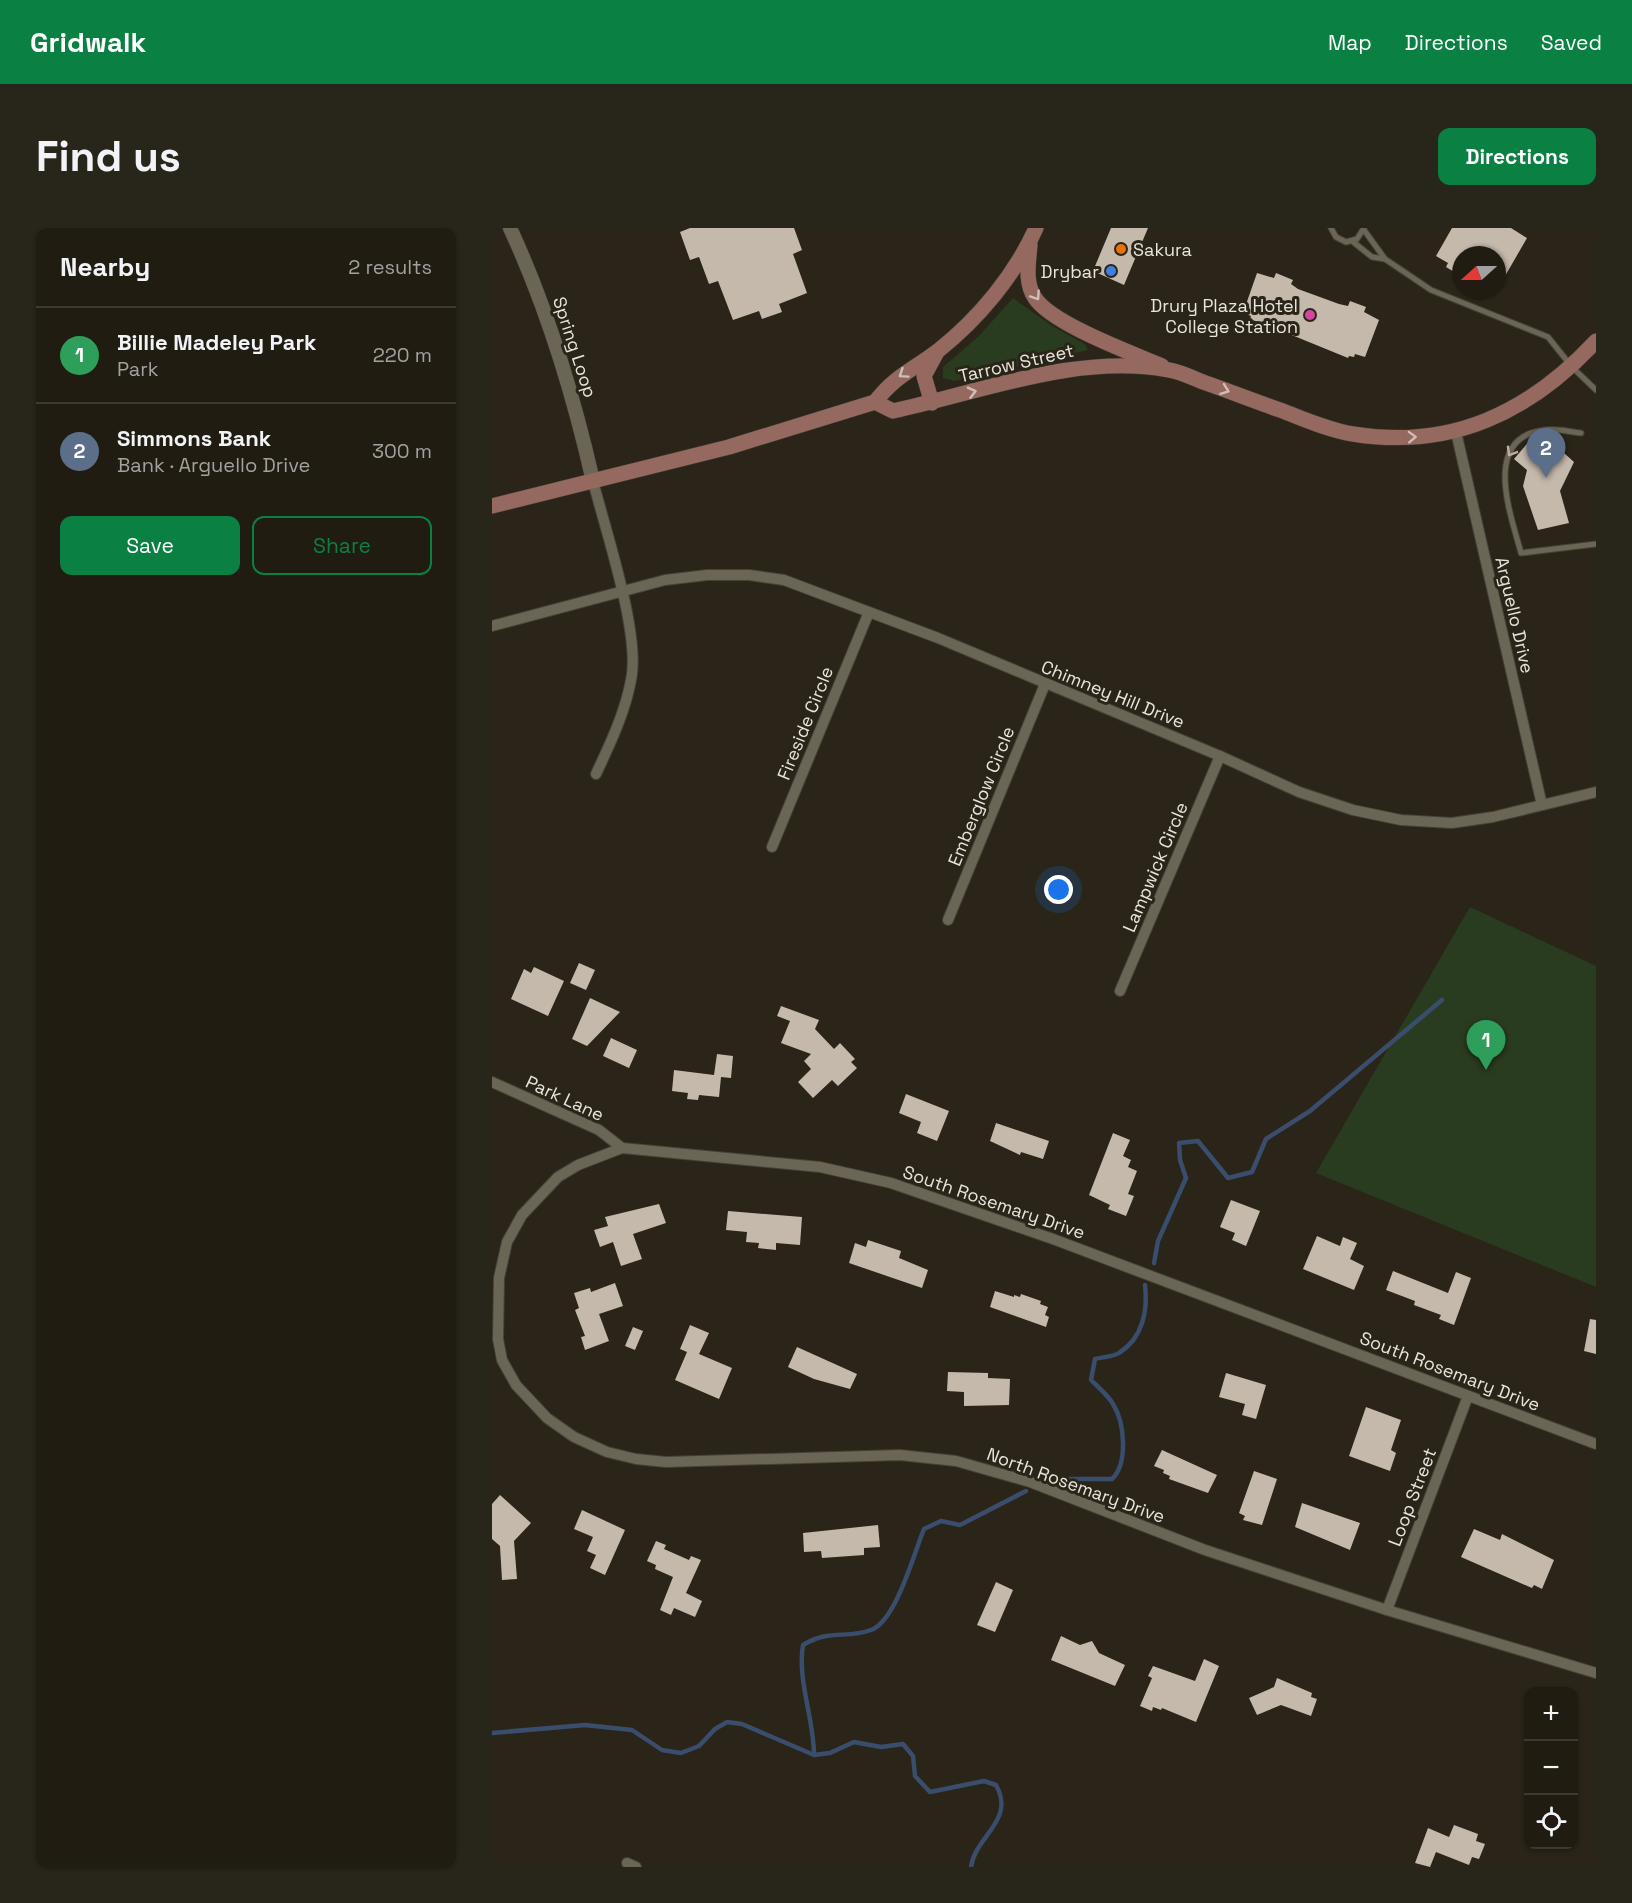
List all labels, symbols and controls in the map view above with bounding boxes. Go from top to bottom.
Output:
text: Gridwalk [30,24,146,60]
text: Map [1328,29,1372,56]
text: Directions [1405,29,1508,56]
text: Saved [1541,29,1602,56]
button: Directions [1438,128,1596,185]
text: Find us [36,130,181,183]
place label: Sakura [1133,238,1192,261]
marker: Sakura [1114,242,1128,256]
north arrow [1452,246,1506,300]
text: Nearby [60,250,150,284]
text: 2 results [348,254,432,280]
place label: Drybar [1041,260,1099,283]
marker: Drybar [1104,264,1118,278]
one-way arrow [1029,290,1040,301]
street label: Spring Loop [548,294,602,400]
place label: Drury Plaza Hotel College Station [1150,294,1298,338]
marker: Drury Plaza Hotel College Station [1303,308,1317,322]
text: Billie Madeley Park [117,328,317,356]
street label: Tarrow Street [956,339,1076,387]
text: 1 [75,342,84,368]
text: 220 m [373,342,432,368]
text: Park [117,356,159,382]
one-way arrow [899,367,910,378]
one-way arrow [1219,382,1230,395]
one-way arrow [966,387,977,399]
text: Simmons Bank [117,424,271,452]
pin: 2 [1526,428,1566,478]
one-way arrow [1408,431,1417,444]
text: 2 [74,438,85,464]
text: 300 m [372,438,432,464]
one-way arrow [1507,446,1518,456]
text: Bank · Arguello Drive [117,452,310,478]
button: Save [60,516,240,575]
button: Share [252,516,432,575]
street label: Arguello Drive [1490,555,1540,675]
street label: Chimney Hill Drive [1038,655,1188,733]
street label: Fireside Circle [772,663,838,783]
street label: Emberglow Circle [943,723,1019,869]
street label: Lampwick Circle [1117,798,1193,936]
your location [1044,875,1073,904]
pin: 1 [1466,1020,1506,1070]
street label: Park Lane [522,1070,608,1126]
street label: South Rosemary Drive [900,1160,1088,1244]
street label: South Rosemary Drive [1357,1326,1543,1416]
street label: North Rosemary Drive [984,1442,1168,1528]
street label: Loop Street [1383,1445,1441,1549]
map controls [1524,1687,1578,1849]
button: + [1524,1687,1578,1741]
button: − [1524,1741,1578,1795]
button: locate [1524,1795,1578,1849]

